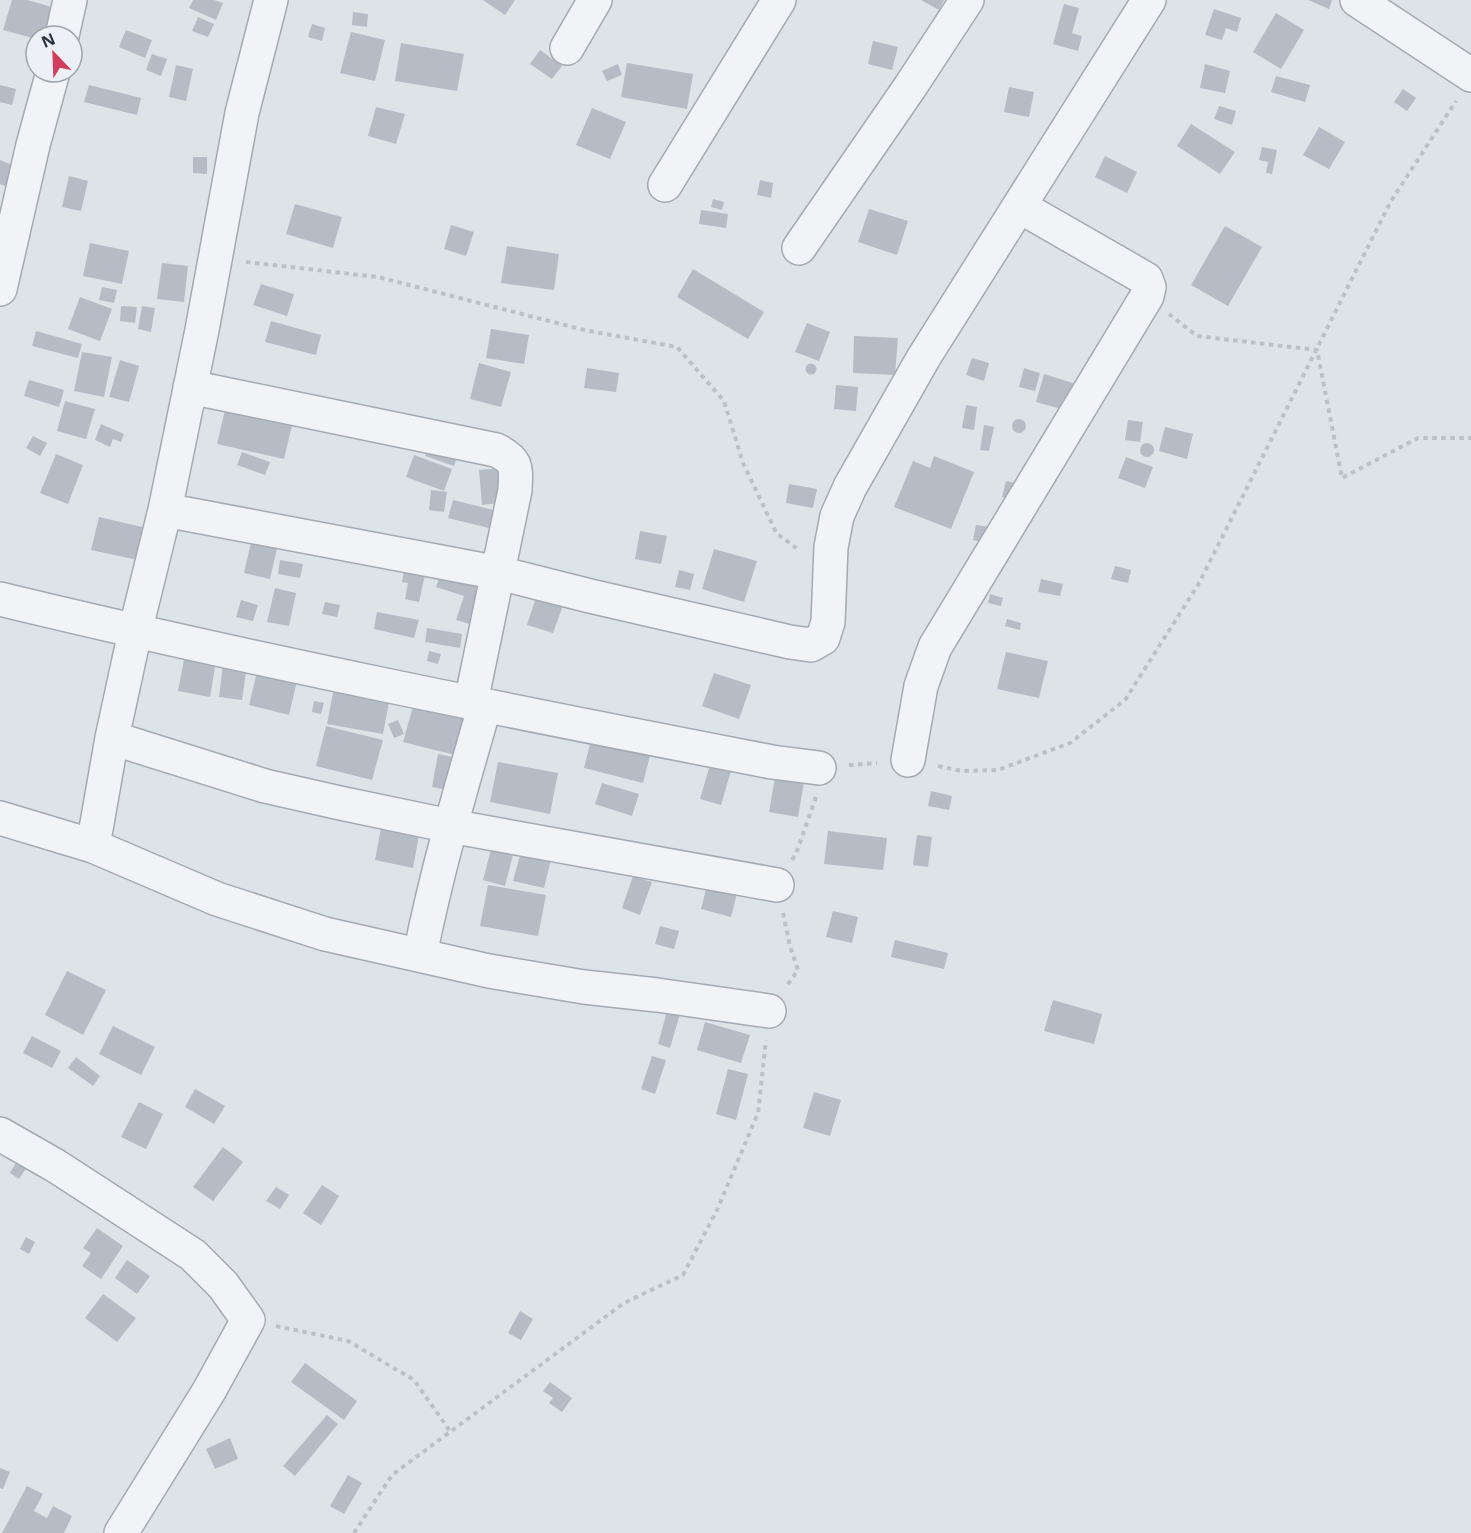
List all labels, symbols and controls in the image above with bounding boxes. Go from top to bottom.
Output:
north arrow [24,24,84,84]
text: N [38,28,58,53]

